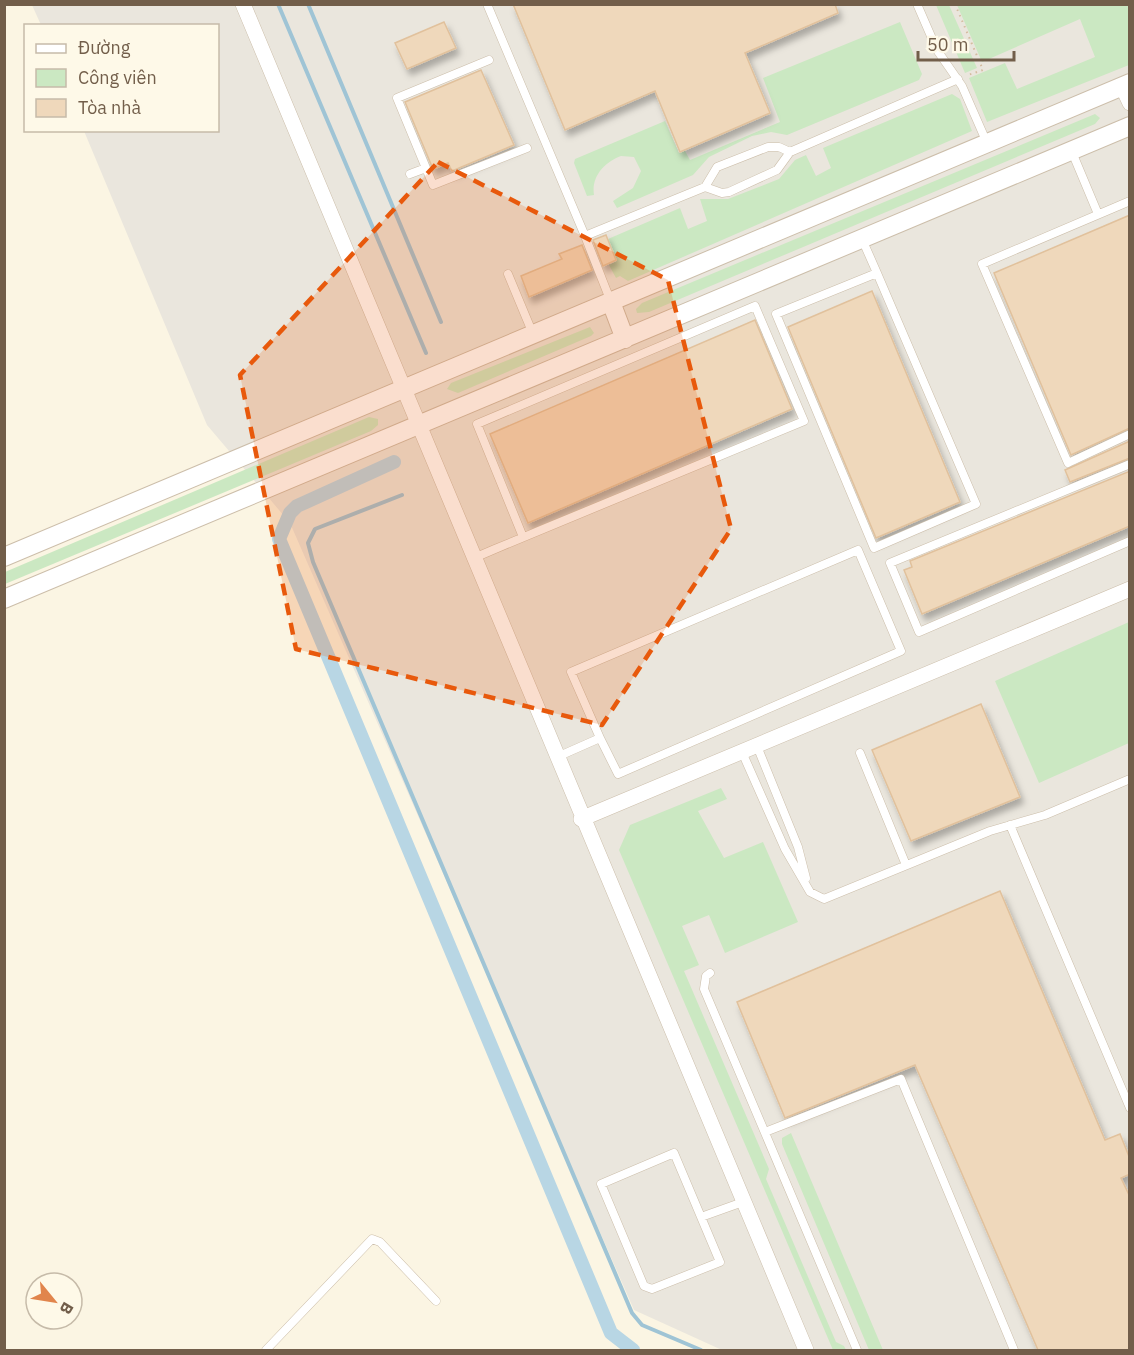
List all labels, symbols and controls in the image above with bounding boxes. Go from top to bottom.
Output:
legend [24,24,219,132]
scale bar [918,24,1014,62]
text: 50 m [927,33,969,56]
text: Đường [78,36,131,59]
text: Công viên [78,66,157,89]
text: Tòa nhà [78,96,142,119]
north arrow [24,1271,84,1331]
text: B [56,1299,78,1318]

